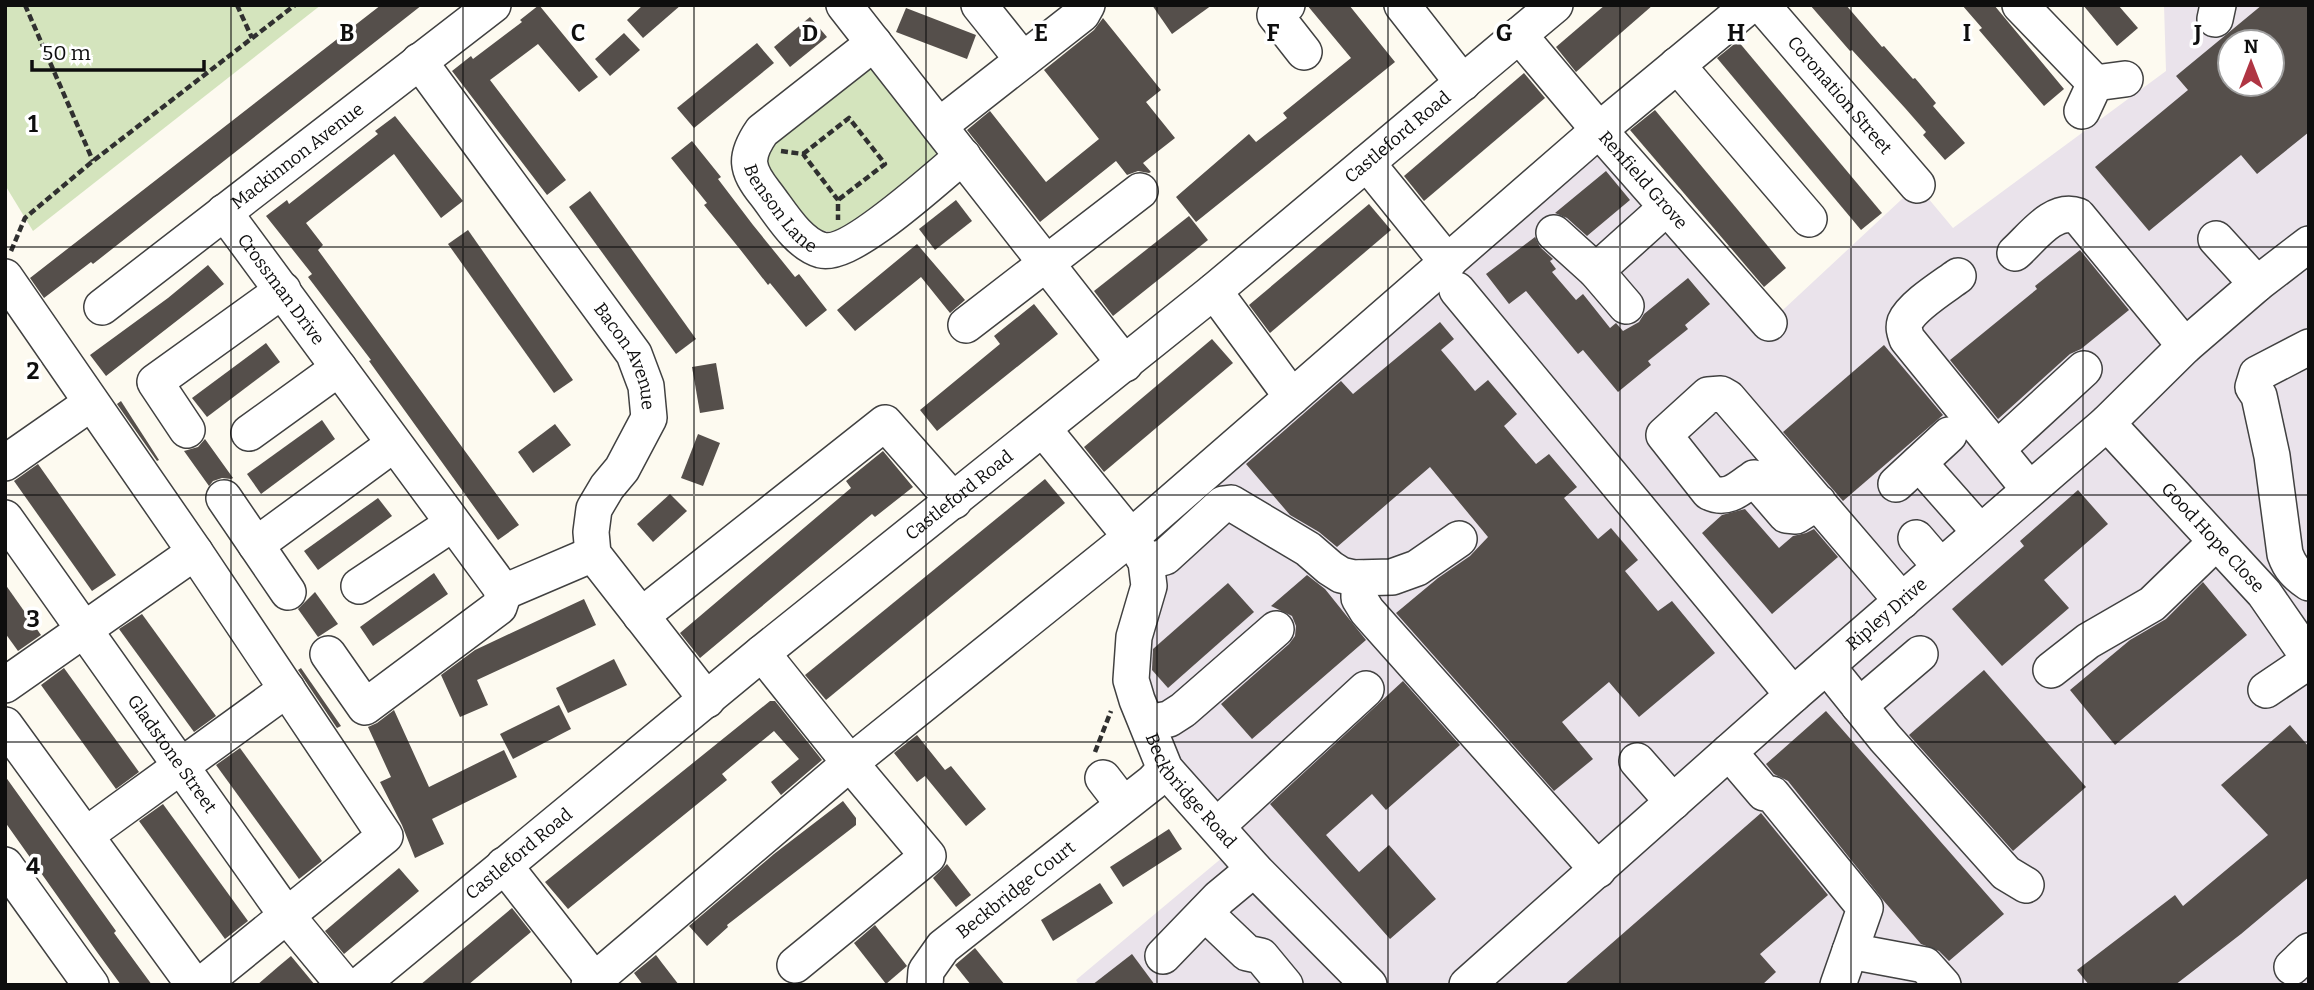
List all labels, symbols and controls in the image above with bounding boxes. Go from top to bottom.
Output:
text: B [340,19,354,47]
text: C [571,19,585,47]
text: D [802,19,818,47]
text: E [1034,19,1048,47]
text: F [1267,19,1280,47]
text: G [1496,19,1513,47]
text: H [1727,19,1745,47]
text: I [1963,19,1971,47]
text: J [2192,19,2202,47]
scale bar [32,28,203,72]
north arrow [2216,28,2286,98]
street label: Coronation Street [1783,32,1897,159]
text: N [2244,35,2259,58]
text: 50 m [42,40,91,66]
street label: Castleford Road [1340,86,1455,188]
street label: Mackinnon Avenue [227,98,368,214]
text: 1 [28,110,38,138]
street label: Renfield Grove [1594,126,1692,234]
street label: Benson Lane [739,161,821,258]
street label: Crossman Drive [233,229,329,349]
street label: Bacon Avenue [589,298,659,411]
text: 2 [27,357,40,385]
street label: Castleford Road [901,445,1018,545]
street label: Good Hope Close [2157,478,2269,597]
street label: Ripley Drive [1842,573,1931,655]
text: 3 [26,605,40,633]
street label: Gladstone Street [123,691,222,817]
street label: Beckbridge Road [1141,730,1241,853]
street label: Castleford Road [461,803,577,904]
street label: Beckbridge Court [952,836,1080,943]
text: 4 [26,852,40,880]

